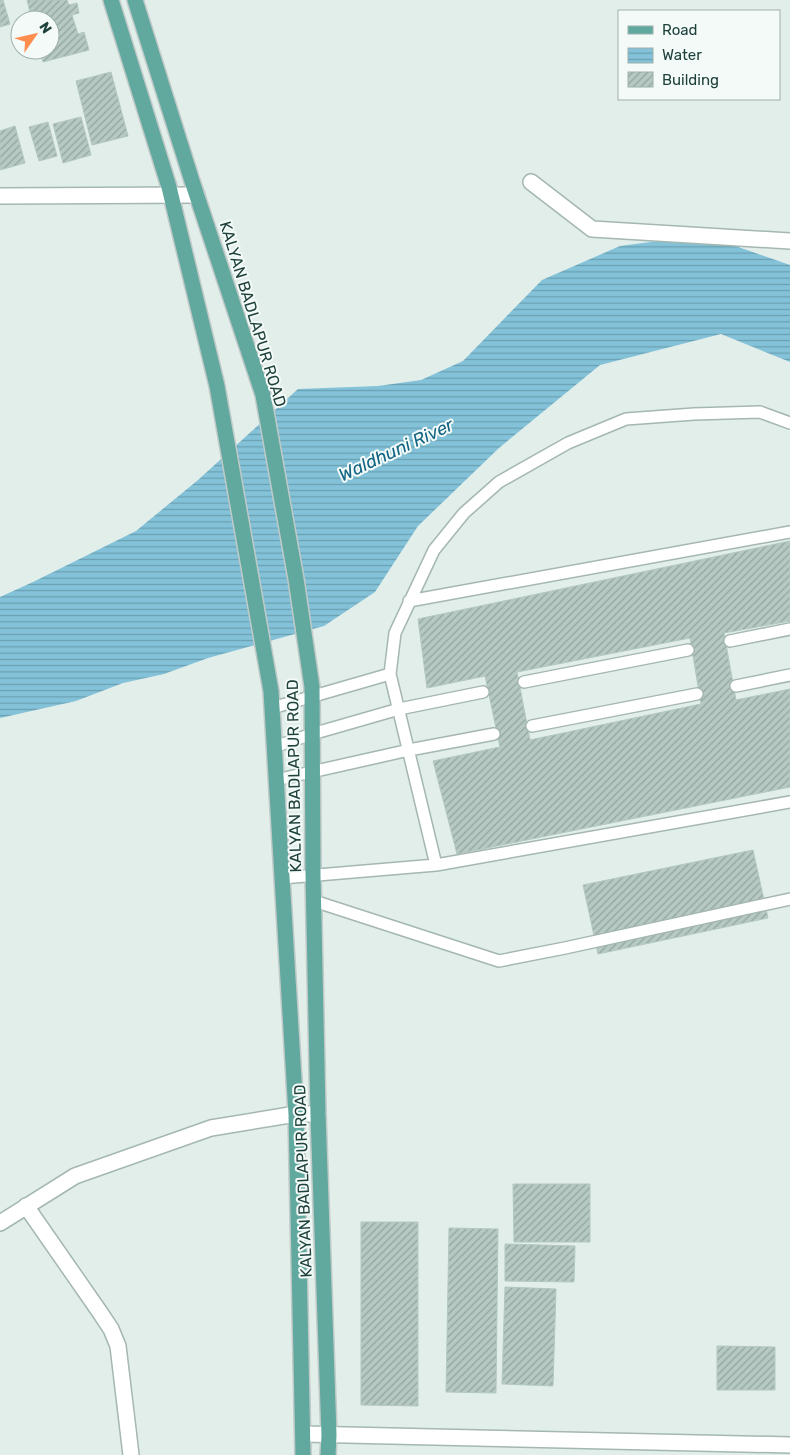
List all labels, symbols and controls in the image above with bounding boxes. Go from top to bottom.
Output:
north arrow [10,10,60,60]
legend [618,10,780,100]
text: N [35,19,55,37]
text: Road [662,21,698,39]
text: Water [662,46,702,64]
text: Building [662,71,719,89]
street label: KALYAN BADLAPUR ROAD [216,219,290,409]
water label: Waldhuni River [335,413,458,486]
street label: KALYAN BADLAPUR ROAD [283,679,305,873]
street label: KALYAN BADLAPUR ROAD [290,1084,316,1278]

